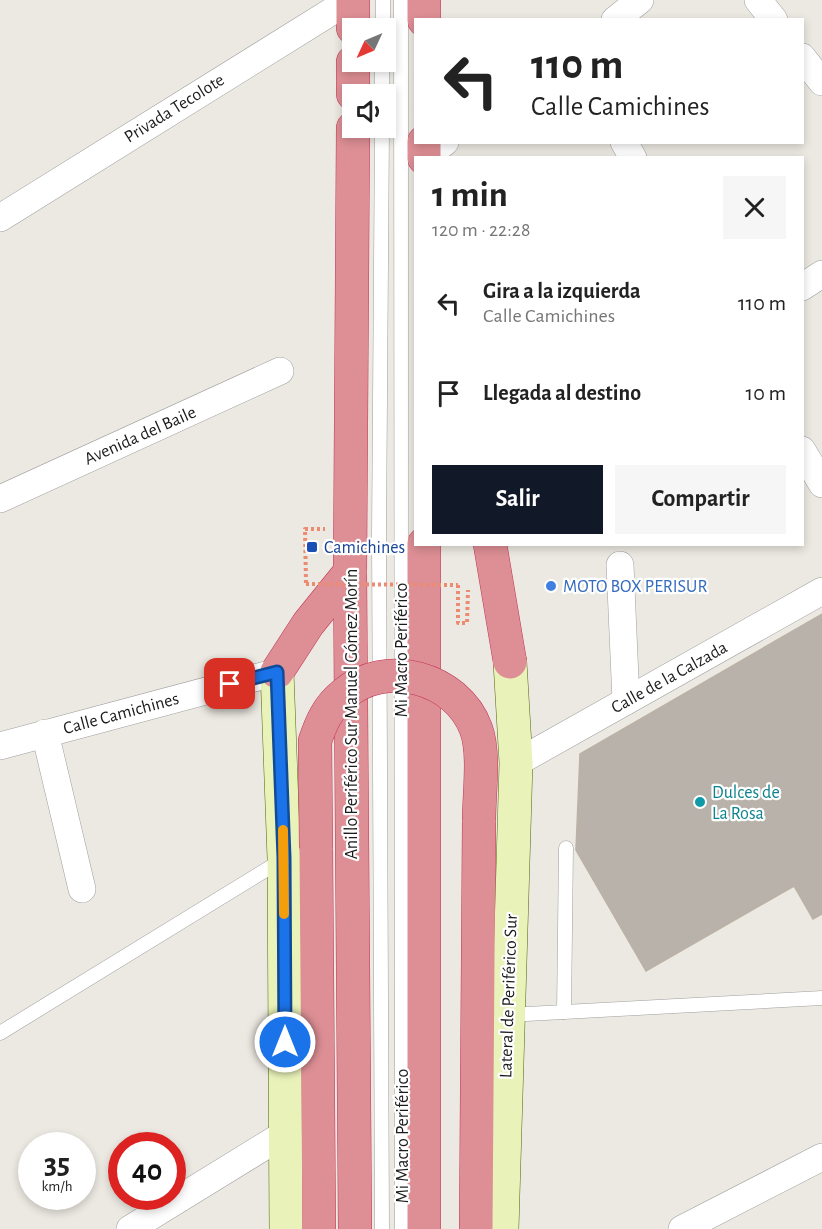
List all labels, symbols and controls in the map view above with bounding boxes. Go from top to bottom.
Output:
north arrow [342,18,396,72]
map controls [342,18,396,138]
icon: left [432,42,510,120]
text: 110 m [531,44,623,86]
street label: Privada Tecolote [121,71,228,147]
button: sound [342,84,396,138]
text: Calle Camichines [531,93,709,120]
button: close [723,176,786,239]
text: 1 min [432,177,508,213]
text: 120 m · 22:28 [432,220,530,240]
text: Gira a la izquierda [483,280,641,302]
icon: left [432,287,465,320]
text: 110 m [738,292,786,314]
text: Calle Camichines [483,306,615,326]
icon: arrive [432,377,465,410]
text: Llegada al destino [483,382,641,404]
text: 10 m [746,382,786,404]
street label: Avenida del Baile [82,403,199,469]
button: Salir [432,465,603,534]
button: Compartir [615,465,786,534]
place label: Camichines [324,539,405,557]
marker: Camichines [305,540,319,554]
street label: Anillo Periférico Sur Manuel Gómez Morín [343,569,361,859]
place label: MOTO BOX PERISUR [563,578,707,596]
marker: MOTO BOX PERISUR [544,579,558,593]
street label: Mi Macro Periférico [393,583,411,717]
street label: Calle de la Calzada [608,639,731,717]
pin [204,658,255,709]
icon: arrive [213,667,246,700]
street label: Calle Camichines [61,690,181,738]
place label: Dulces de La Rosa [712,784,780,823]
marker: Dulces de La Rosa [693,795,707,809]
street label: Lateral de Periférico Sur [497,913,521,1078]
position arrow [253,1010,317,1074]
street label: Mi Macro Periférico [394,1069,412,1203]
speed limit sign: 40 [108,1132,186,1210]
text: 35 [44,1149,70,1179]
text: km/h [42,1179,72,1194]

